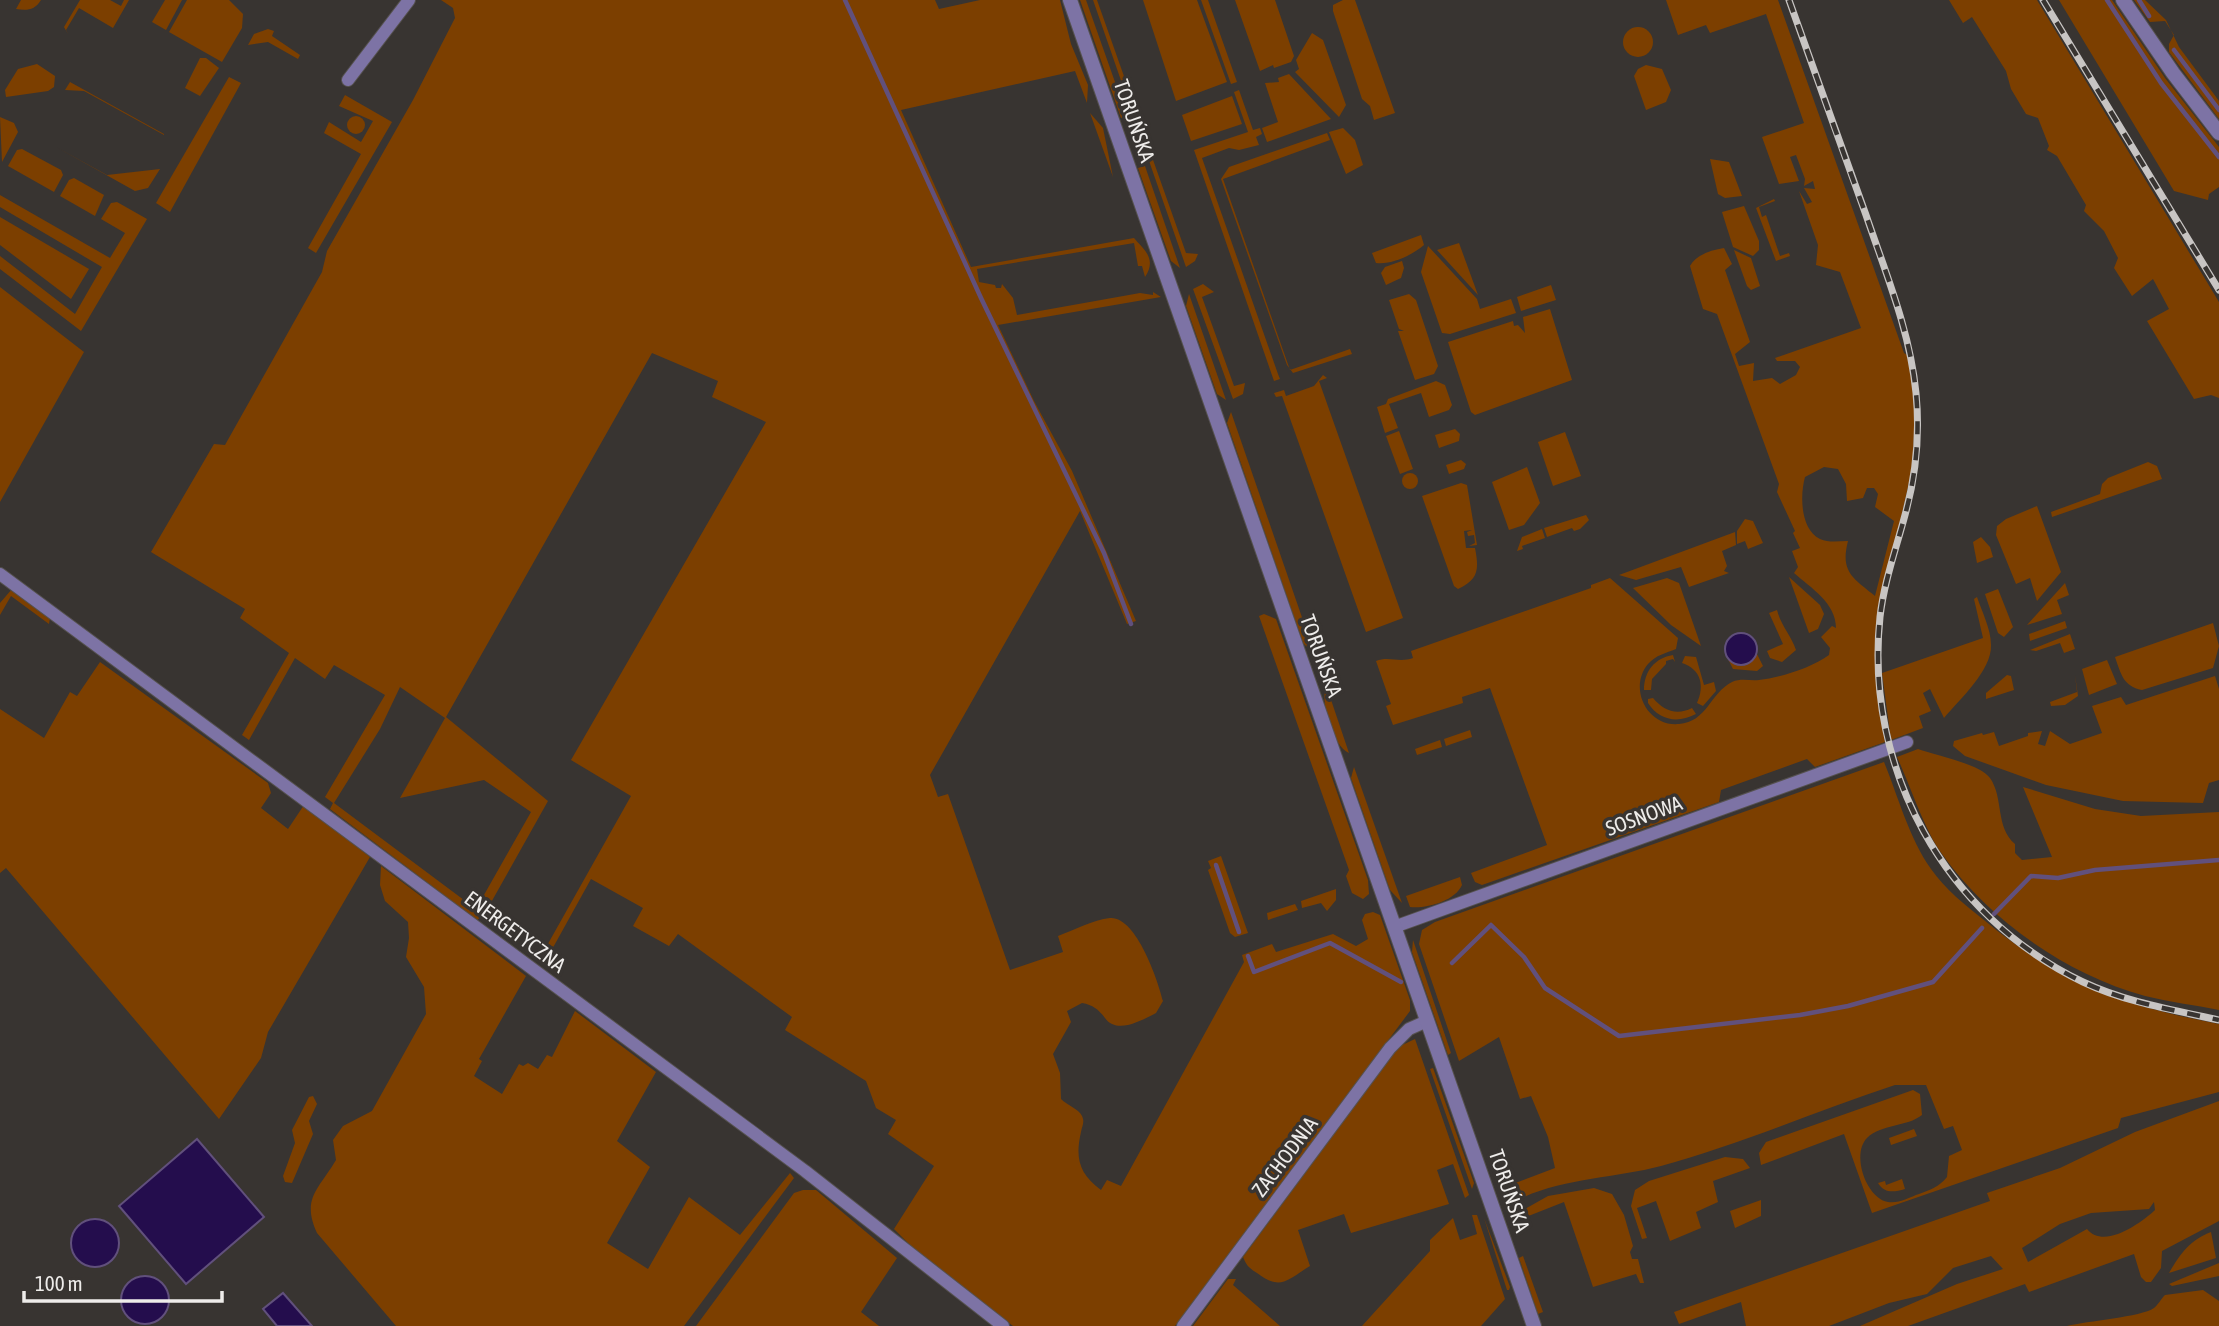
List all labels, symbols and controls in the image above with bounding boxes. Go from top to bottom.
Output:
street label: TORUŃSKA [1110,76,1160,166]
street label: TORUŃSKA [1296,611,1348,701]
street label: SOSNOWA [1602,790,1686,840]
street label: ENERGETYCZNA [460,885,571,977]
street label: ZACHODNIA [1246,1111,1322,1201]
street label: TORUŃSKA [1485,1146,1535,1236]
scale bar [24,1260,222,1304]
text: 100 m [35,1271,83,1295]

